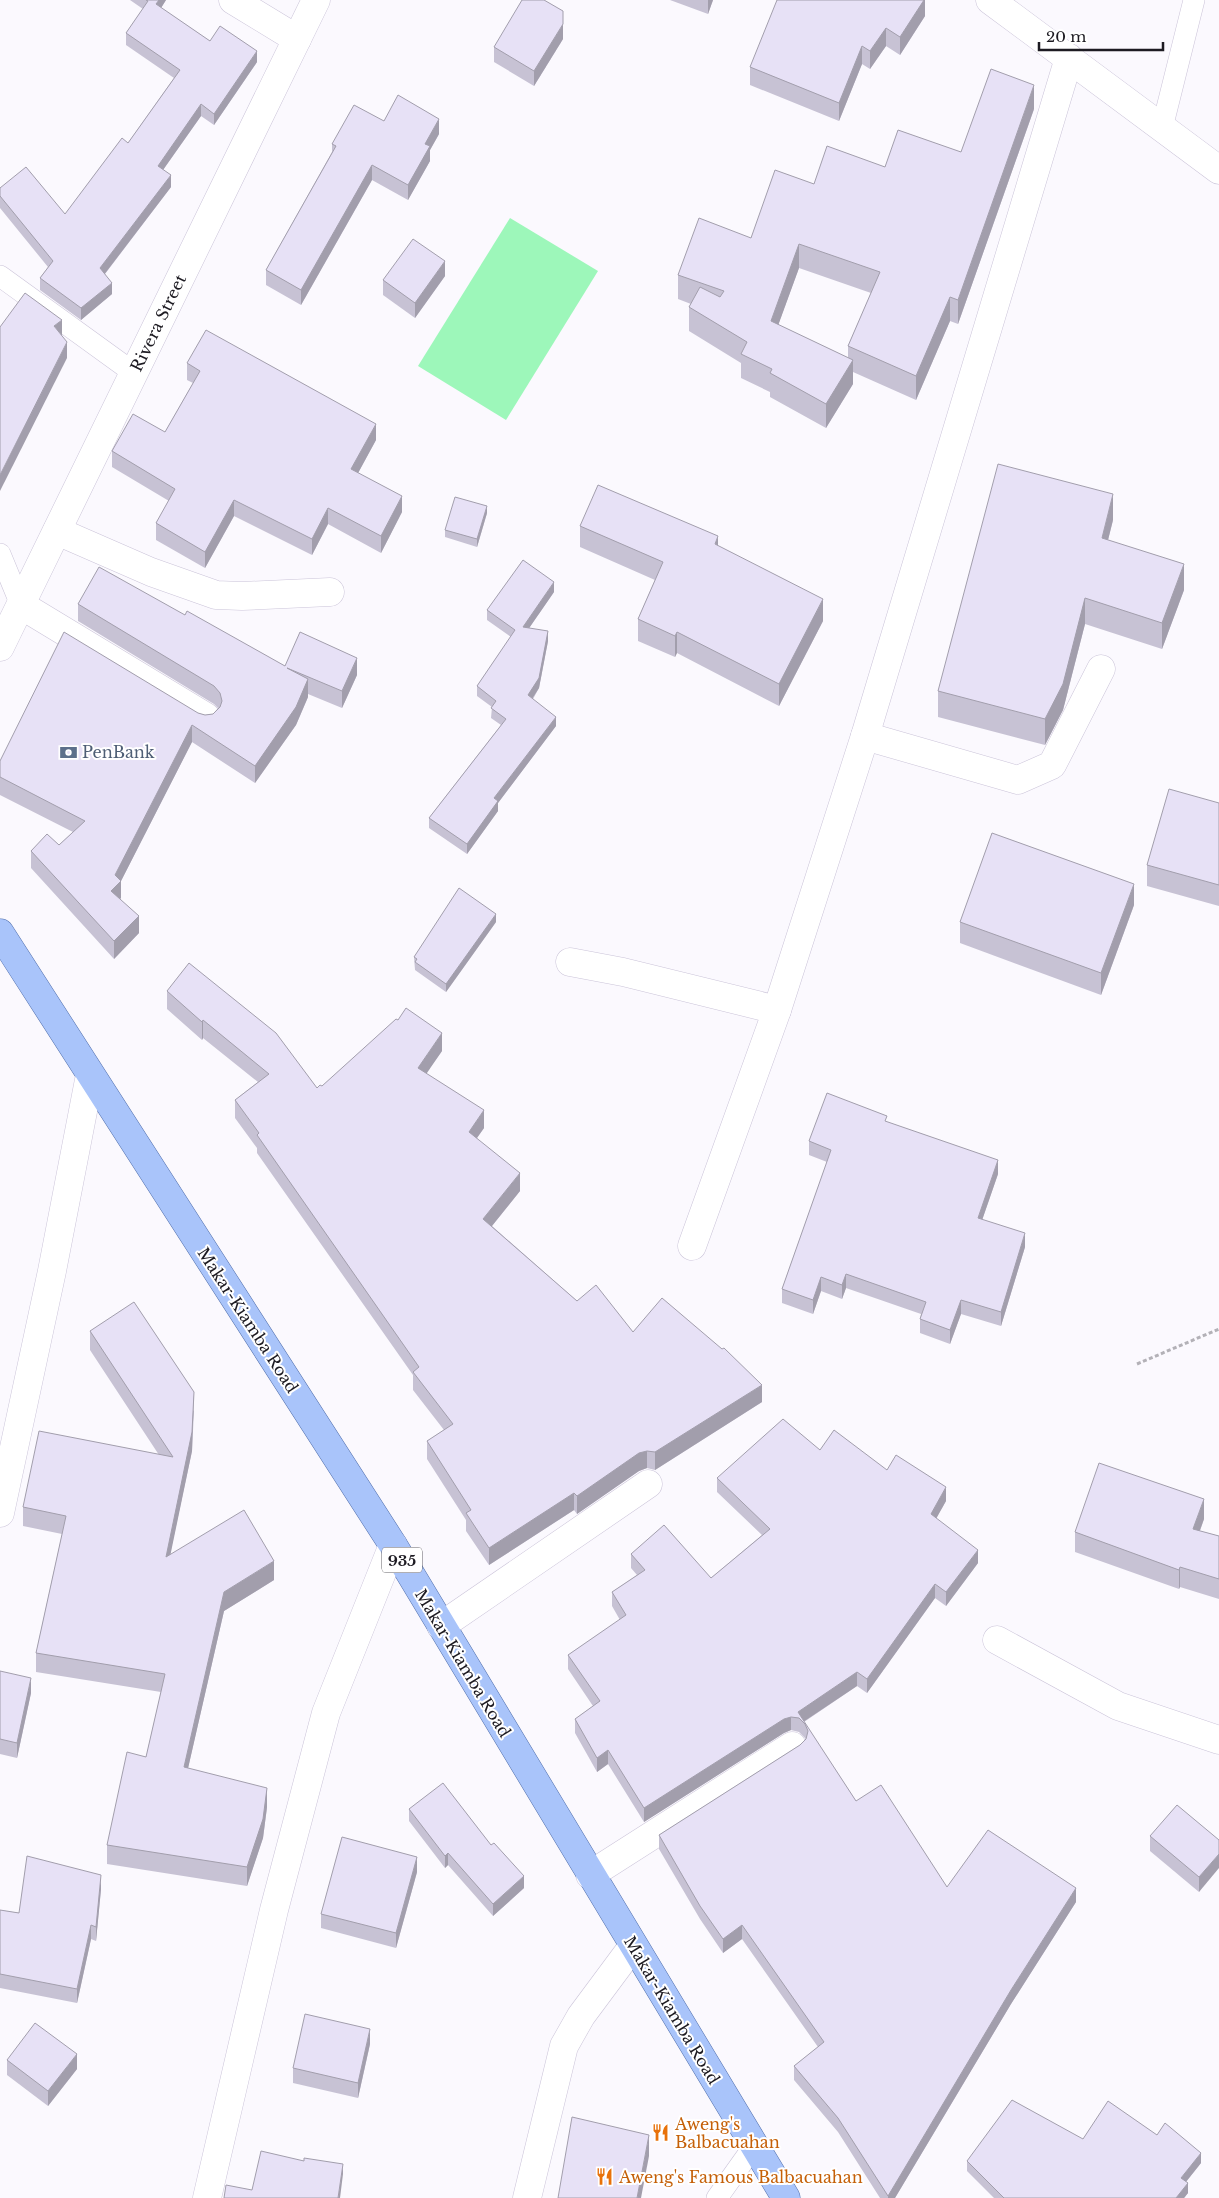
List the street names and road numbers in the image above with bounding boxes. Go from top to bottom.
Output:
street label: Rivera Street [126,271,190,375]
street label: Makar-Kiamba Road [193,1243,303,1397]
road number: 935 [382,1548,422,1572]
street label: Makar-Kiamba Road [411,1585,515,1741]
street label: Makar-Kiamba Road [620,1932,724,2088]

